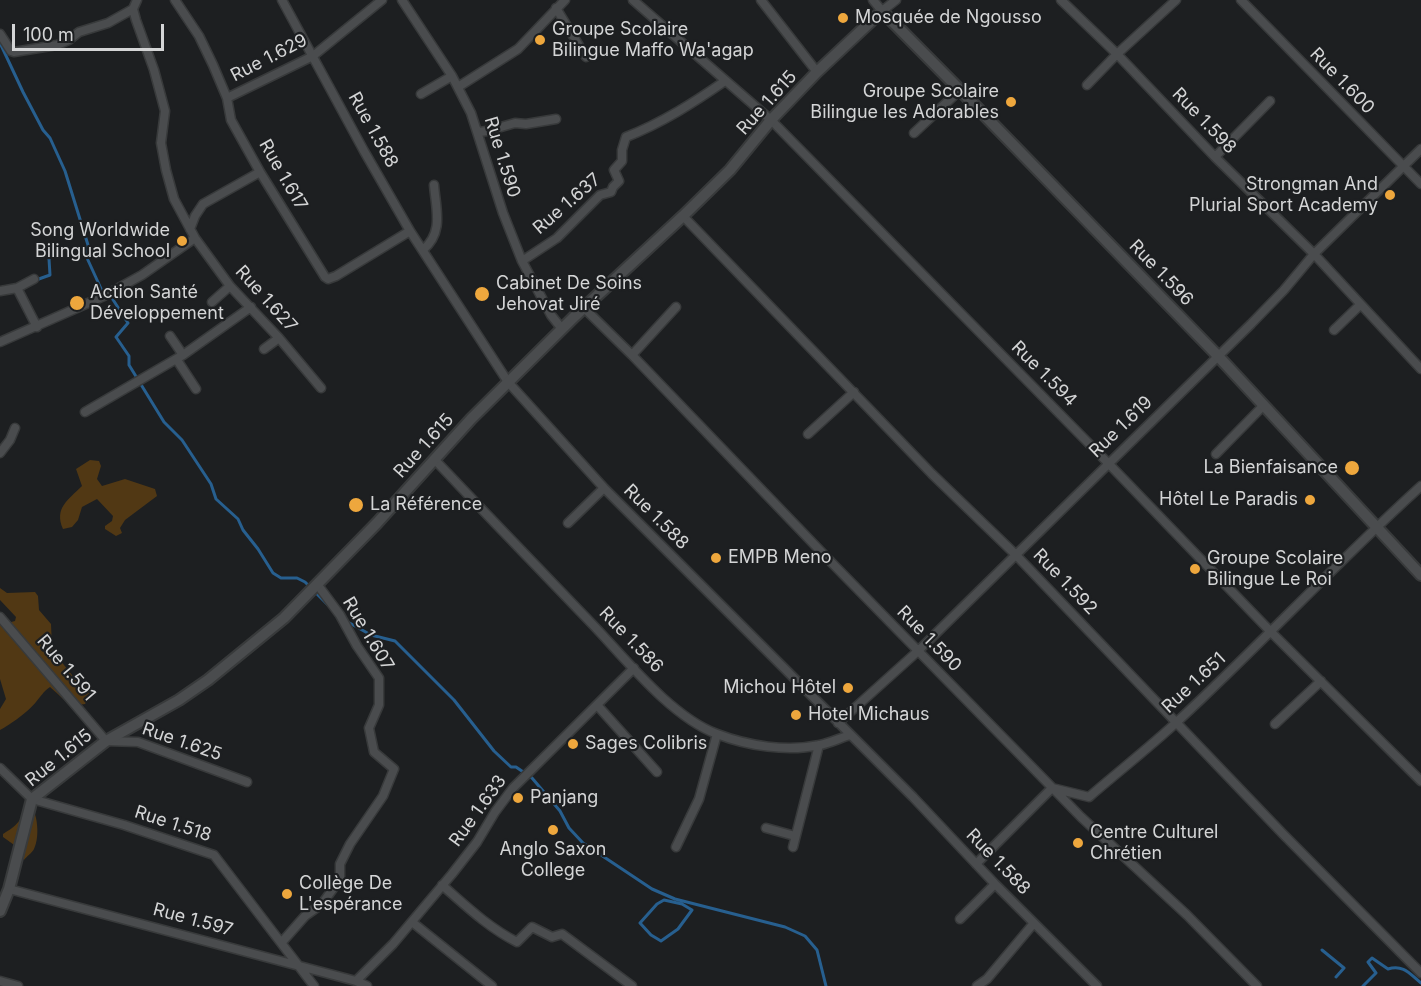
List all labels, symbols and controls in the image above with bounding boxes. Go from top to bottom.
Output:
place label: Mosquée de Ngousso [855,7,1042,29]
marker: Mosquée de Ngousso [836,11,850,25]
scale bar [15,12,166,50]
place label: Groupe Scolaire Bilingue Maffo Wa'agap [552,19,754,62]
text: 100 m [23,24,74,45]
street label: Rue 1.629 [227,30,311,86]
marker: Groupe Scolaire Bilingue Maffo Wa'agap [533,33,547,47]
street label: Rue 1.600 [1305,43,1379,119]
street label: Rue 1.615 [732,66,802,140]
place label: Groupe Scolaire Bilingue les Adorables [810,81,999,124]
street label: Rue 1.598 [1167,84,1241,158]
street label: Rue 1.588 [343,88,403,172]
marker: Groupe Scolaire Bilingue les Adorables [1004,95,1018,109]
street label: Rue 1.590 [479,114,525,200]
street label: Rue 1.617 [254,136,312,214]
street label: Rue 1.637 [529,169,605,239]
place label: Strongman And Plurial Sport Academy [1189,174,1378,216]
marker: Strongman And Plurial Sport Academy [1383,188,1397,202]
place label: Song Worldwide Bilingual School [30,220,170,262]
marker: Song Worldwide Bilingual School [175,234,189,248]
street label: Rue 1.596 [1124,236,1198,310]
street label: Rue 1.627 [230,261,302,337]
place label: Cabinet De Soins Jehovat Jiré [496,273,642,316]
place label: Action Santé Développement [90,282,224,324]
marker: Cabinet De Soins Jehovat Jiré [473,285,491,303]
marker: Action Santé Développement [68,294,86,312]
street label: Rue 1.594 [1007,337,1081,411]
street label: Rue 1.619 [1085,392,1157,462]
street label: Rue 1.615 [389,409,459,483]
place label: La Bienfaisance [1204,457,1338,479]
marker: La Bienfaisance [1343,459,1361,477]
street label: Rue 1.588 [619,480,693,554]
place label: Hôtel Le Paradis [1159,489,1298,511]
marker: Hôtel Le Paradis [1303,493,1317,507]
place label: La Référence [370,494,482,516]
marker: La Référence [347,496,365,514]
street label: Rue 1.592 [1028,545,1102,619]
place label: EMPB Meno [728,547,832,569]
place label: Groupe Scolaire Bilingue Le Roi [1207,548,1343,590]
marker: EMPB Meno [709,551,723,565]
marker: Groupe Scolaire Bilingue Le Roi [1188,562,1202,576]
street label: Rue 1.607 [338,593,398,675]
street label: Rue 1.590 [892,601,966,677]
street label: Rue 1.586 [594,603,668,677]
street label: Rue 1.591 [32,631,100,705]
street label: Rue 1.651 [1158,648,1230,718]
place label: Michou Hôtel [723,677,836,699]
marker: Michou Hôtel [841,681,855,695]
place label: Hotel Michaus [808,704,930,726]
marker: Hotel Michaus [789,708,803,722]
street label: Rue 1.625 [139,718,225,766]
street label: Rue 1.615 [21,725,97,791]
place label: Sages Colibris [585,733,707,755]
marker: Sages Colibris [566,737,580,751]
street label: Rue 1.633 [445,771,511,851]
place label: Panjang [530,787,598,809]
marker: Panjang [511,791,525,805]
street label: Rue 1.518 [132,801,214,847]
place label: Centre Culturel Chrétien [1090,822,1218,864]
marker: Anglo Saxon College [546,823,560,837]
street label: Rue 1.588 [961,825,1035,899]
marker: Centre Culturel Chrétien [1071,836,1085,850]
place label: Anglo Saxon College [500,839,606,882]
place label: Collège De L'espérance [299,873,402,916]
marker: Collège De L'espérance [280,887,294,901]
street label: Rue 1.597 [151,899,235,941]

